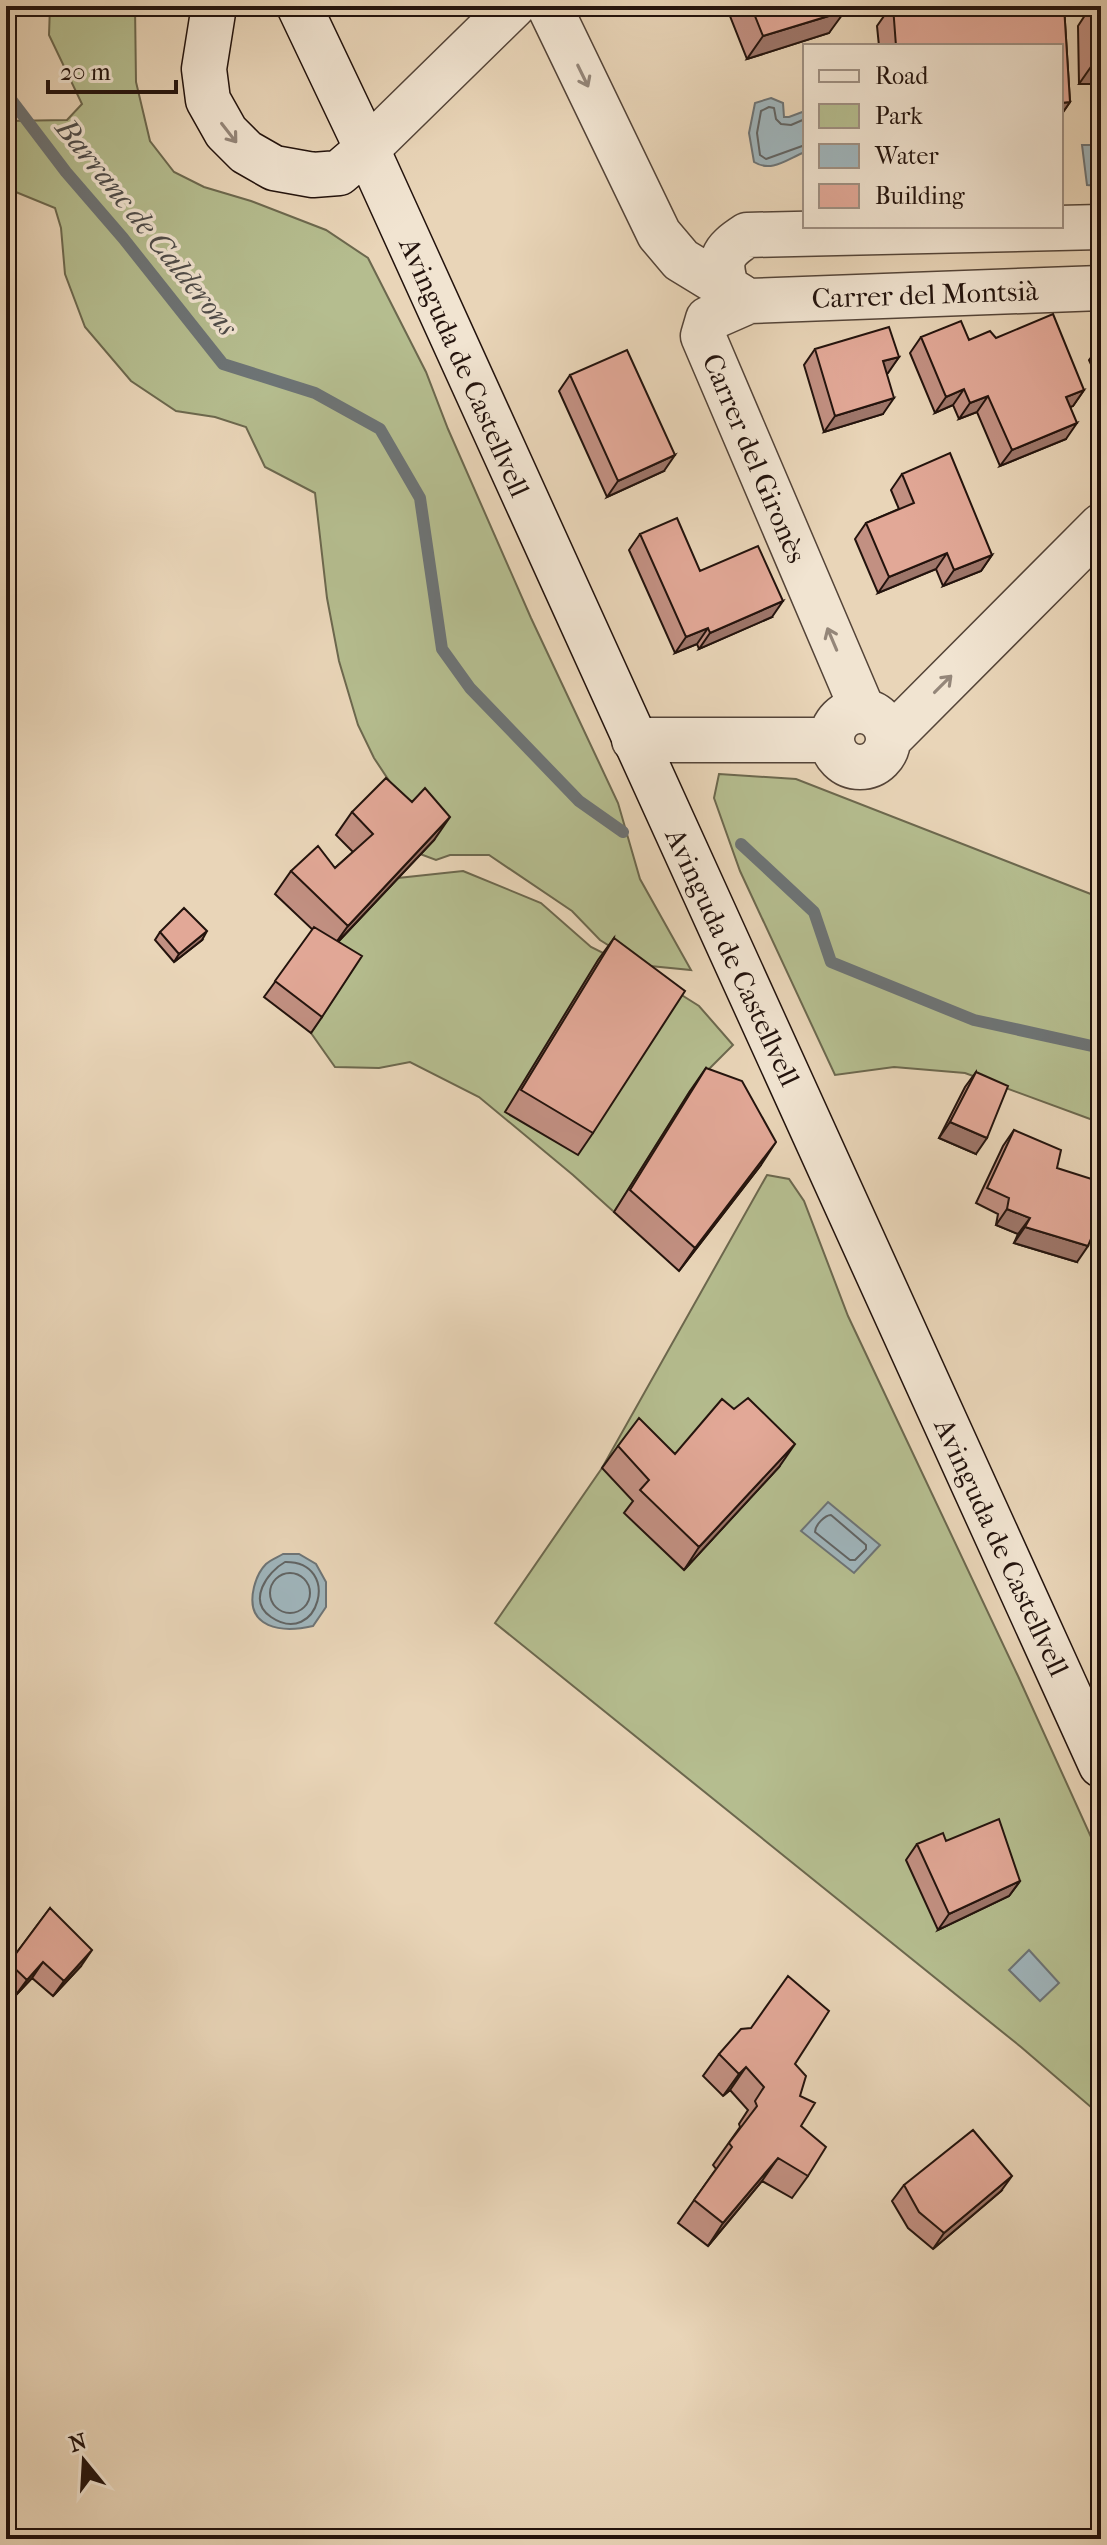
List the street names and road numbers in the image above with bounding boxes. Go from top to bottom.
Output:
street label: Avinguda de Castellvell [392,232,537,502]
street label: Carrer del Montsià [811,274,1040,315]
street label: Carrer del Gironès [696,349,814,568]
street label: Avinguda de Castellvell [658,822,807,1091]
street label: Avinguda de Castellvell [927,1412,1076,1681]

